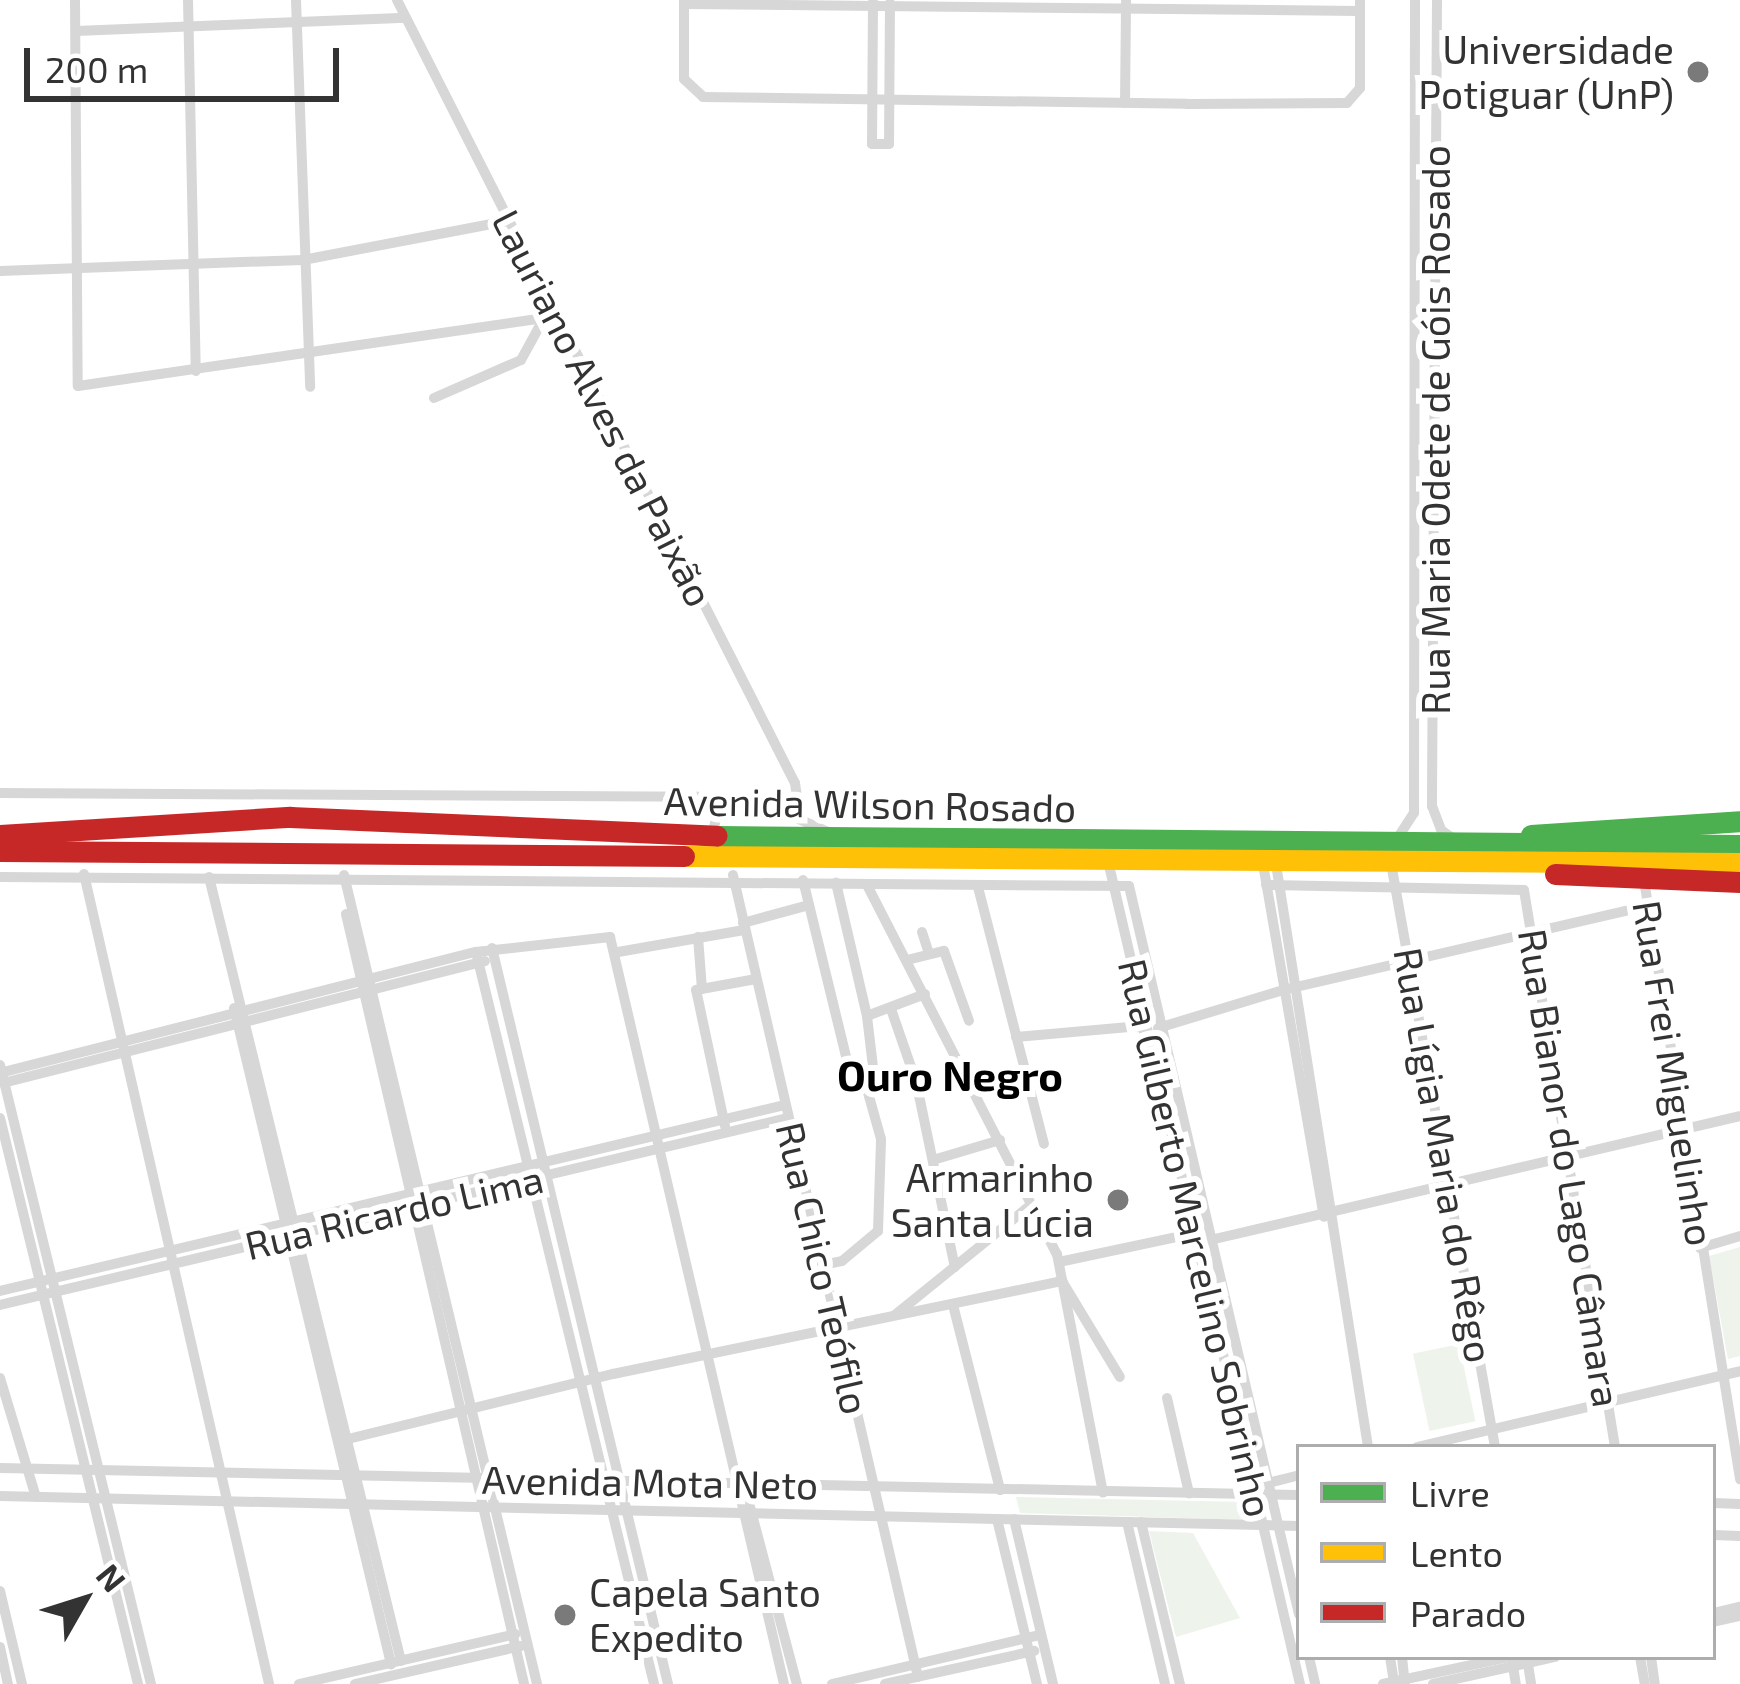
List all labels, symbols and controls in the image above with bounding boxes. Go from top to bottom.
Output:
scale bar [30,24,345,98]
place label: Universidade Potiguar (UnP) [1417,27,1674,118]
text: 200 m [45,47,148,90]
marker: Universidade Potiguar (UnP) [1685,59,1711,85]
street label: Rua Maria Odete de Góis Rosado [1412,145,1458,715]
street label: Lauriano Alves da Paixão [482,202,724,614]
street label: Avenida Wilson Rosado [663,777,1077,831]
street label: Rua Frei Miguelinho [1624,897,1724,1249]
street label: Rua Bianor do Lago Câmara [1509,925,1631,1411]
street label: Rua Lígia Maria do Rêgo [1384,944,1504,1366]
street label: Rua Gilberto Marcelino Sobrinho [1109,955,1283,1521]
district label: Ouro Negro [837,1049,1063,1099]
street label: Rua Chico Teófilo [767,1117,879,1419]
street label: Rua Ricardo Lima [240,1155,548,1269]
place label: Armarinho Santa Lúcia [891,1155,1094,1246]
marker: Armarinho Santa Lúcia [1105,1187,1131,1213]
legend [1296,1444,1716,1660]
street label: Avenida Mota Neto [481,1456,819,1508]
text: Livre [1410,1471,1490,1514]
text: Lento [1410,1531,1503,1574]
north arrow [24,1540,144,1660]
text: N [89,1555,135,1599]
place label: Capela Santo Expedito [589,1570,821,1661]
text: Parado [1410,1591,1526,1634]
marker: Capela Santo Expedito [552,1602,578,1628]

